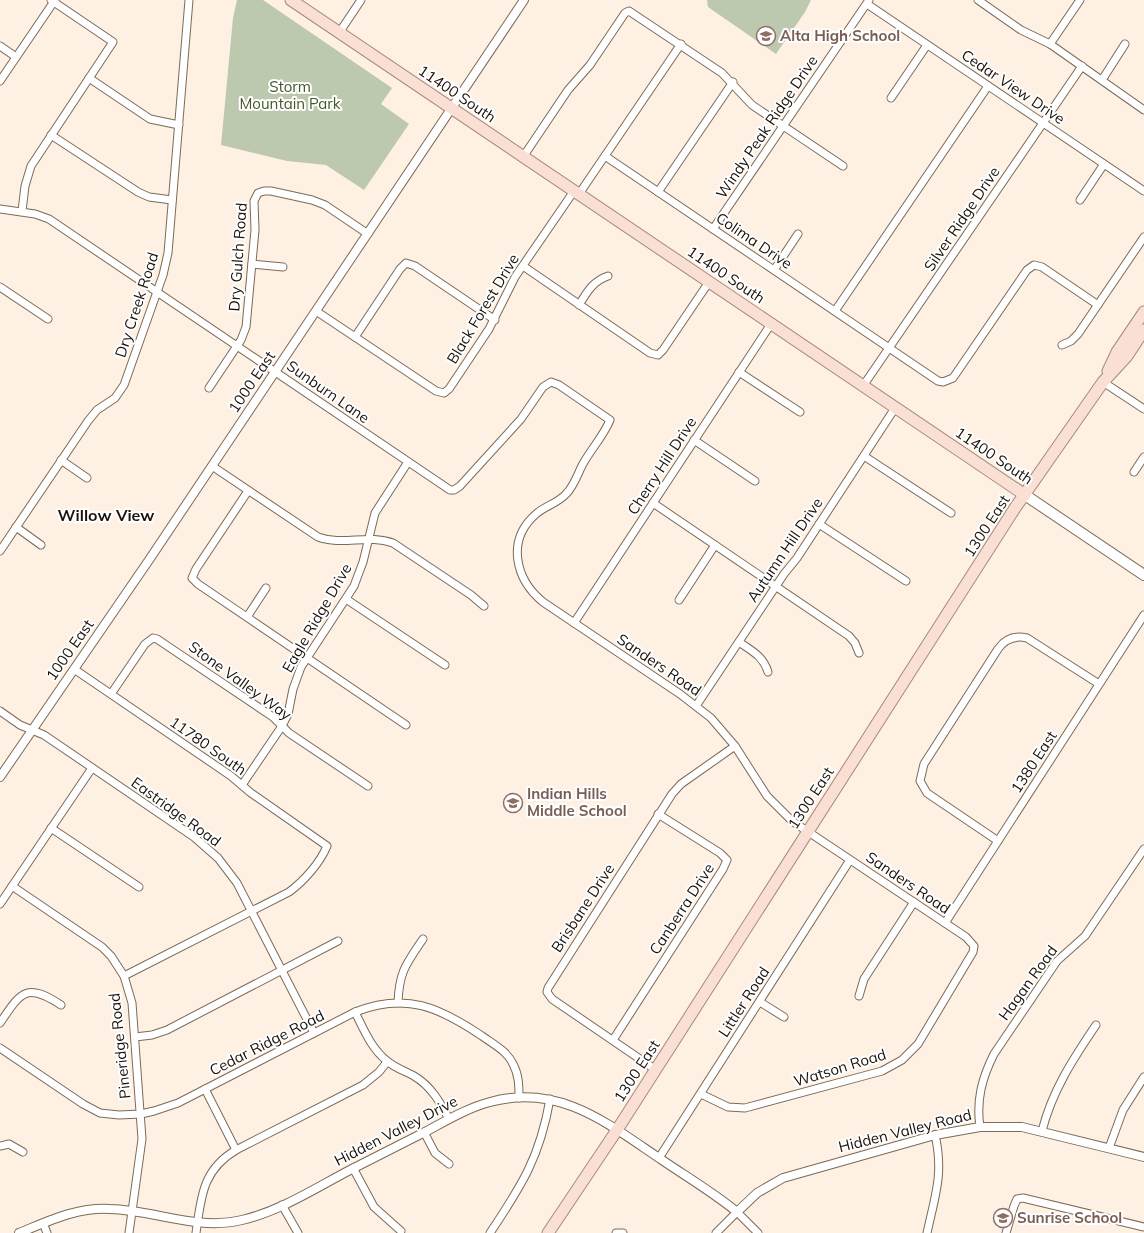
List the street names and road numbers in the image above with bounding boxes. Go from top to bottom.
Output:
street label: Cedar View Drive [958,45,1069,128]
street label: Windy Peak Ridge Drive [712,52,822,202]
street label: 11400 South [415,61,500,126]
street label: Silver Ridge Drive [920,163,1004,275]
street label: Dry Gulch Road [224,202,251,312]
street label: Colima Drive [713,208,796,273]
street label: 11400 South [684,242,769,307]
street label: Dry Creek Road [111,250,162,360]
street label: Black Forest Drive [442,250,523,367]
street label: 1000 East [224,347,279,416]
street label: Sunburn Lane [283,356,373,427]
street label: Cherry Hill Drive [623,413,700,518]
street label: 11400 South [952,423,1037,488]
street label: 1300 East [959,491,1014,560]
street label: Autumn Hill Drive [743,494,827,606]
street label: Eagle Ridge Drive [278,560,355,676]
street label: 1000 East [42,615,98,684]
street label: Sanders Road [613,629,705,700]
street label: Stone Valley Way [185,637,295,724]
street label: 11780 South [166,712,250,779]
street label: 1380 East [1006,727,1061,796]
street label: 1300 East [783,763,838,832]
street label: Eastridge Road [128,773,225,851]
street label: Sanders Road [862,847,954,918]
street label: Brisbane Drive [547,860,618,956]
street label: Canberra Drive [645,860,718,958]
street label: Hagan Road [994,942,1061,1024]
street label: Littler Road [714,963,773,1040]
street label: Pineridge Road [105,992,135,1100]
street label: Cedar Ridge Road [206,1005,327,1080]
street label: 1300 East [609,1036,664,1105]
street label: Watson Road [791,1044,888,1091]
street label: Hidden Valley Drive [331,1091,461,1170]
street label: Hidden Valley Road [836,1105,973,1156]

